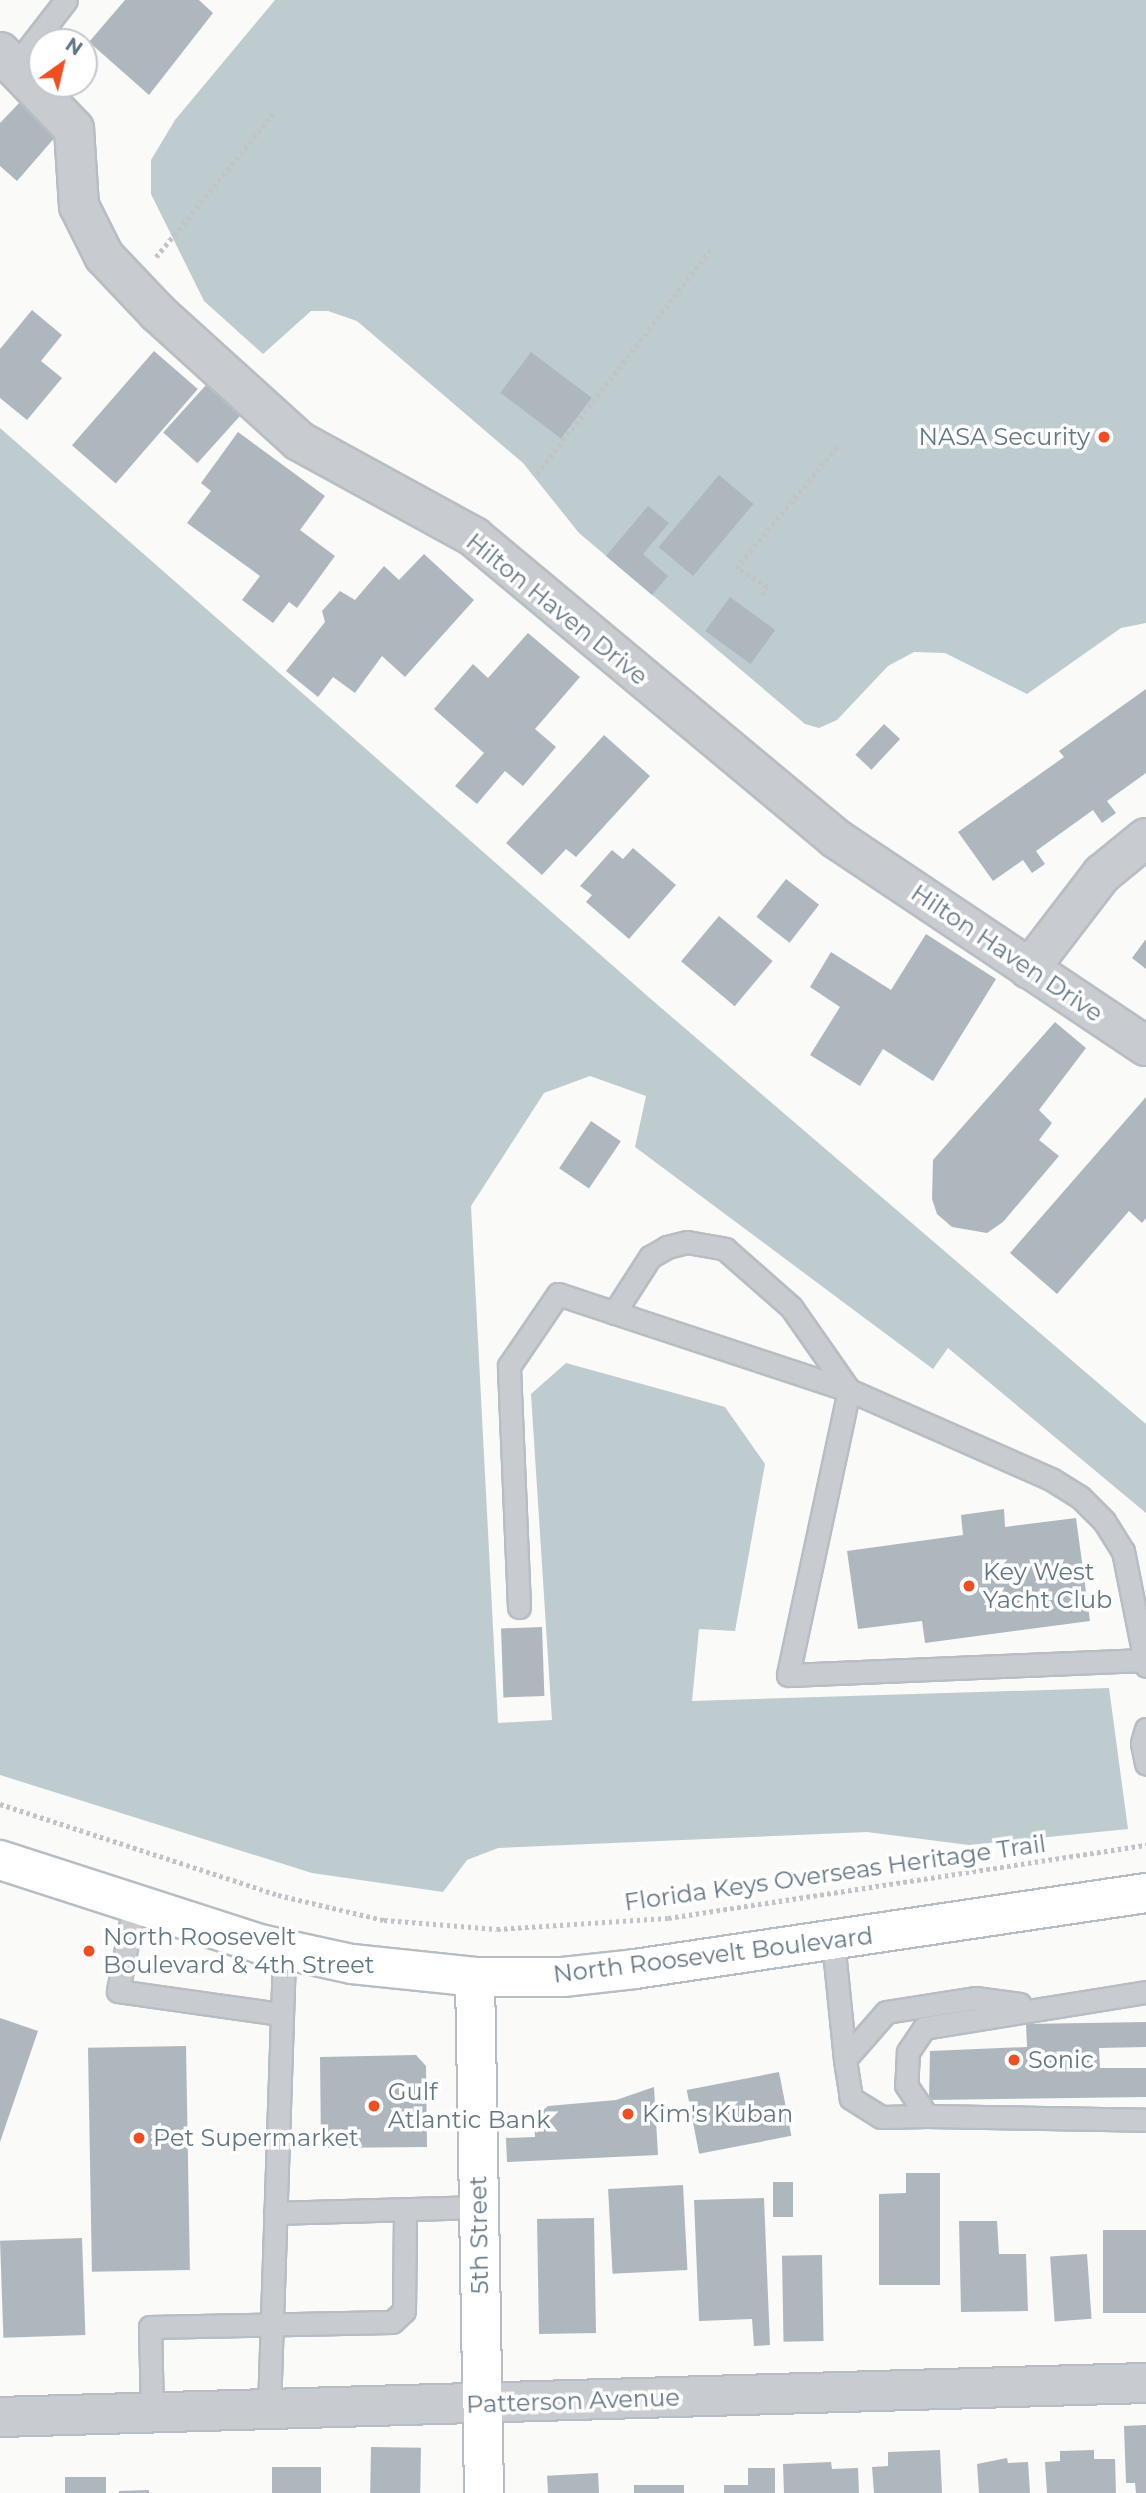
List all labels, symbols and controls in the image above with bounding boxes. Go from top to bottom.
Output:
north arrow [28,28,98,98]
text: N [61,33,87,61]
place label: NASA Security [919,423,1090,451]
marker: NASA Security [1096,429,1112,445]
street label: Hilton Haven Drive [461,527,653,691]
street label: Hilton Haven Drive [906,878,1108,1028]
place label: Key West Yacht Club [983,1558,1112,1614]
marker: Key West Yacht Club [961,1578,977,1594]
street label: Florida Keys Overseas Heritage Trail [622,1829,1048,1917]
street label: North Roosevelt Boulevard [551,1921,875,1989]
place label: North Roosevelt Boulevard & 4th Street [103,1923,375,1979]
marker: North Roosevelt Boulevard & 4th Street [81,1943,97,1959]
place label: Sonic [1028,2046,1094,2074]
marker: Sonic [1006,2052,1022,2068]
place label: Gulf Atlantic Bank [388,2078,551,2134]
marker: Gulf Atlantic Bank [366,2098,382,2114]
place label: Kim's Kuban [642,2100,793,2128]
marker: Kim's Kuban [620,2106,636,2122]
place label: Pet Supermarket [153,2124,359,2152]
marker: Pet Supermarket [131,2130,147,2146]
street label: 5th Street [464,2176,494,2294]
street label: Patterson Avenue [466,2383,680,2419]

